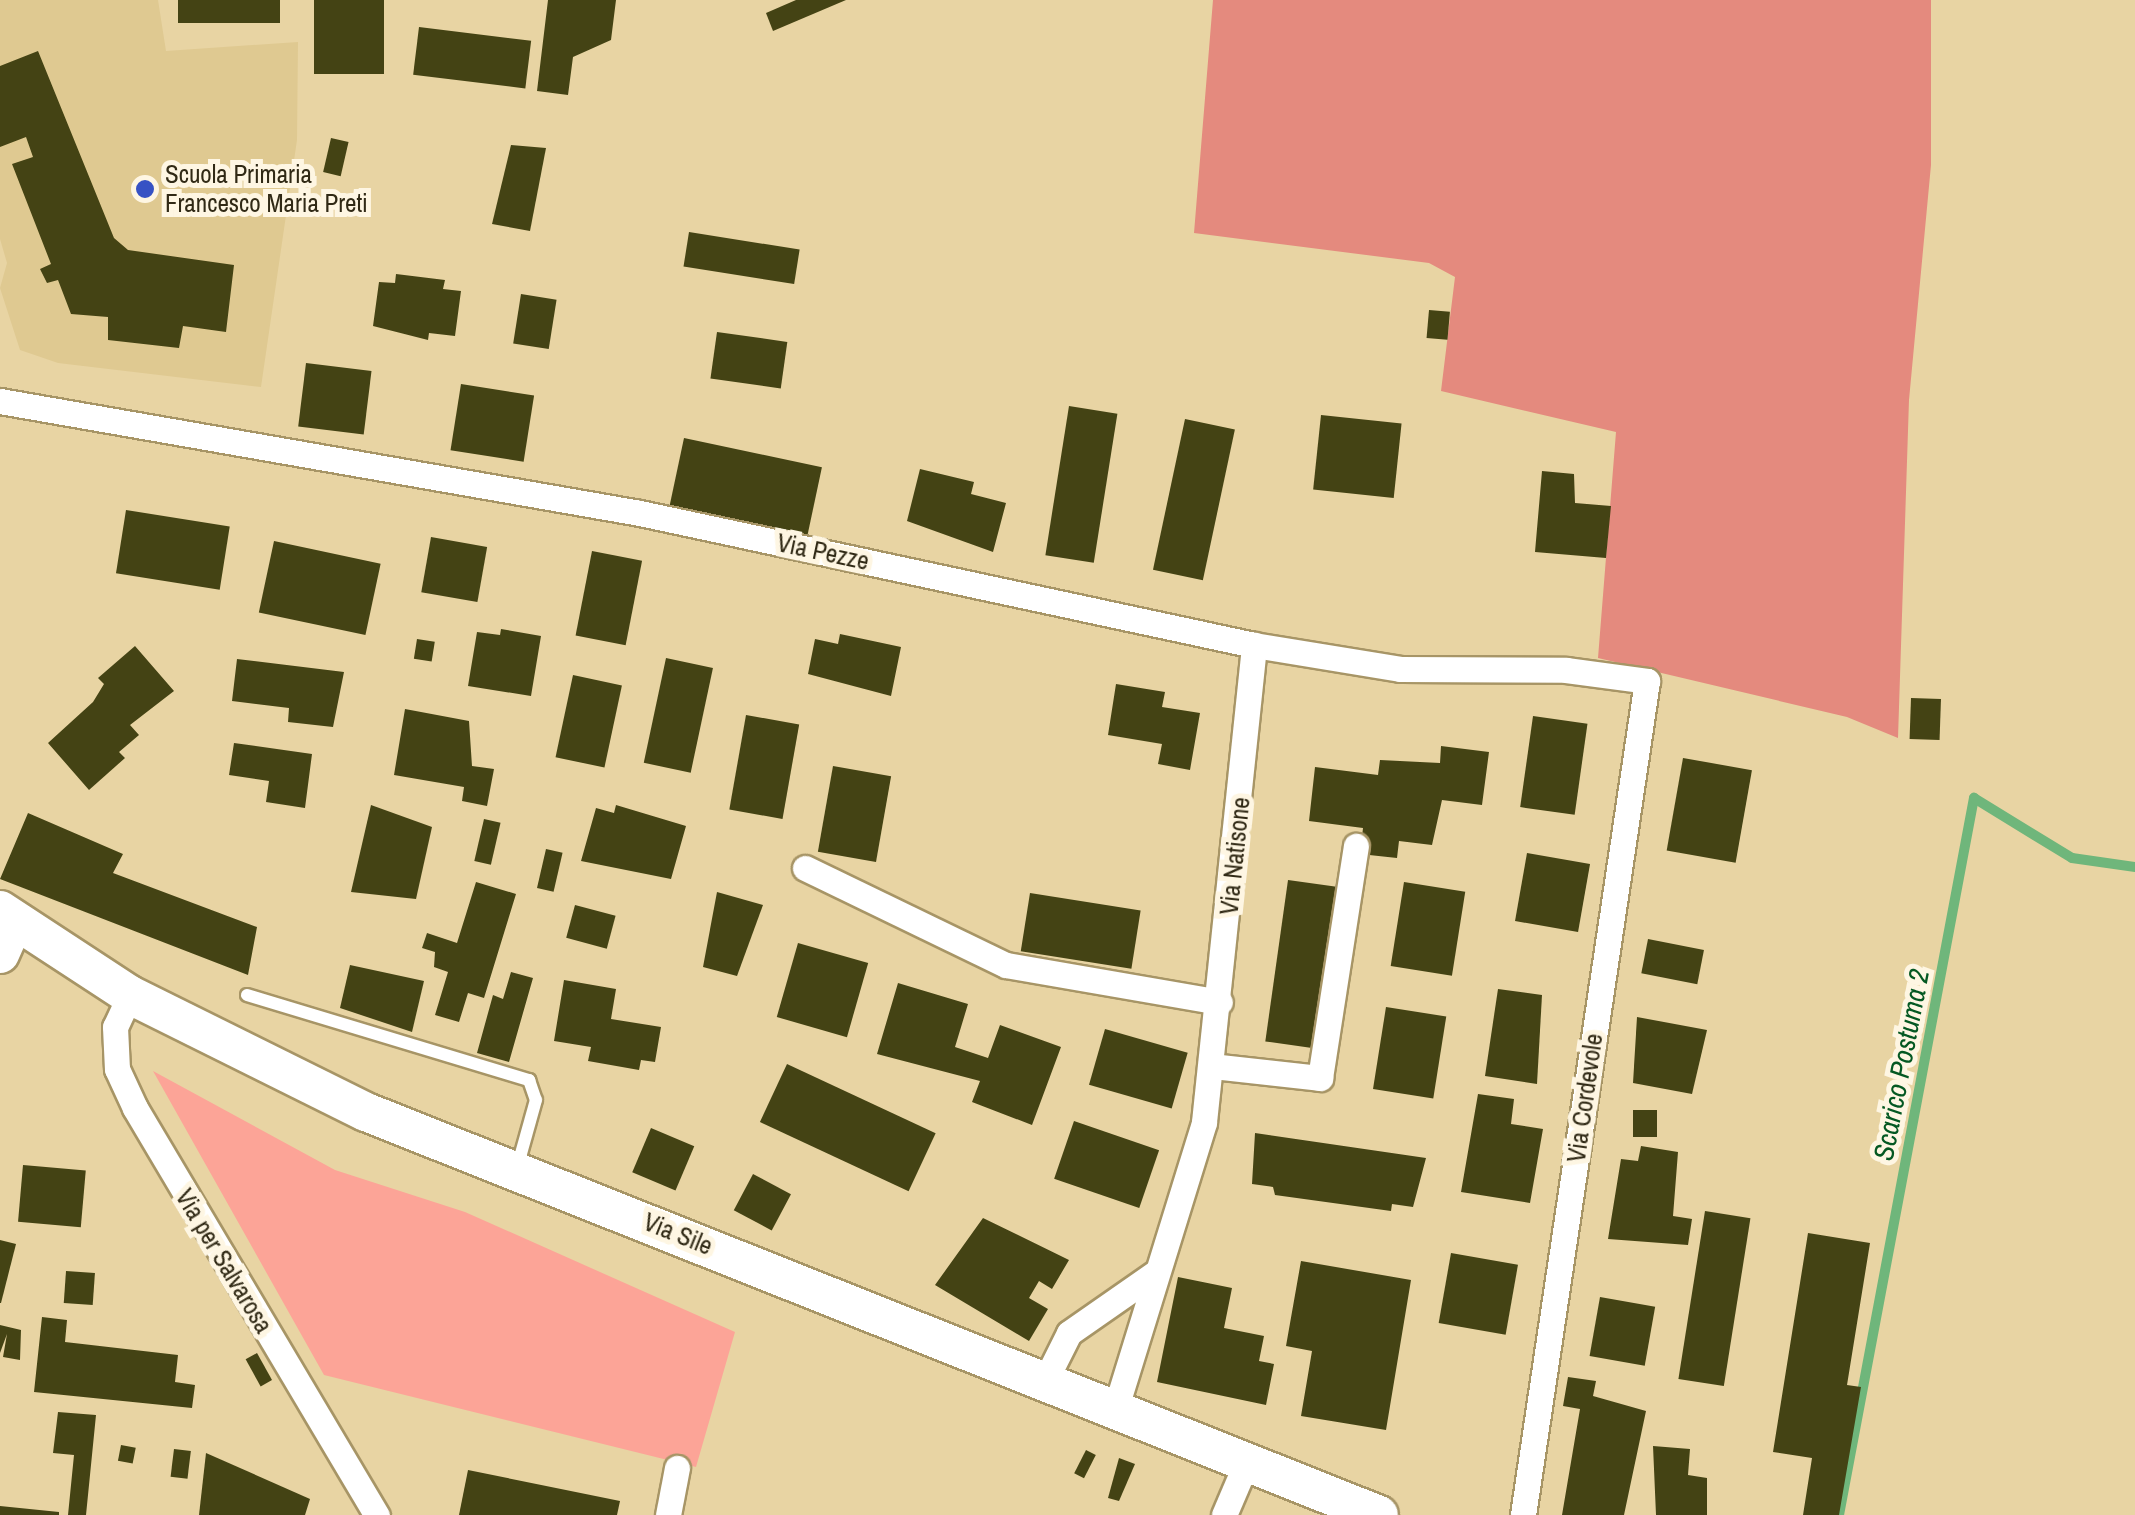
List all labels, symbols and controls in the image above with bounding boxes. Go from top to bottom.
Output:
place label: Scuola Primaria Francesco Maria Preti [165,160,368,219]
marker: Scuola Primaria Francesco Maria Preti [134,178,156,200]
street label: Via Pezze [774,528,872,576]
street label: Via Natisone [1214,796,1256,916]
water label: Scarico Postuma 2 [1866,967,1936,1163]
street label: Via Cordevole [1561,1032,1609,1164]
street label: Via per Salvarosa [169,1184,279,1338]
street label: Via Sile [639,1207,717,1261]

